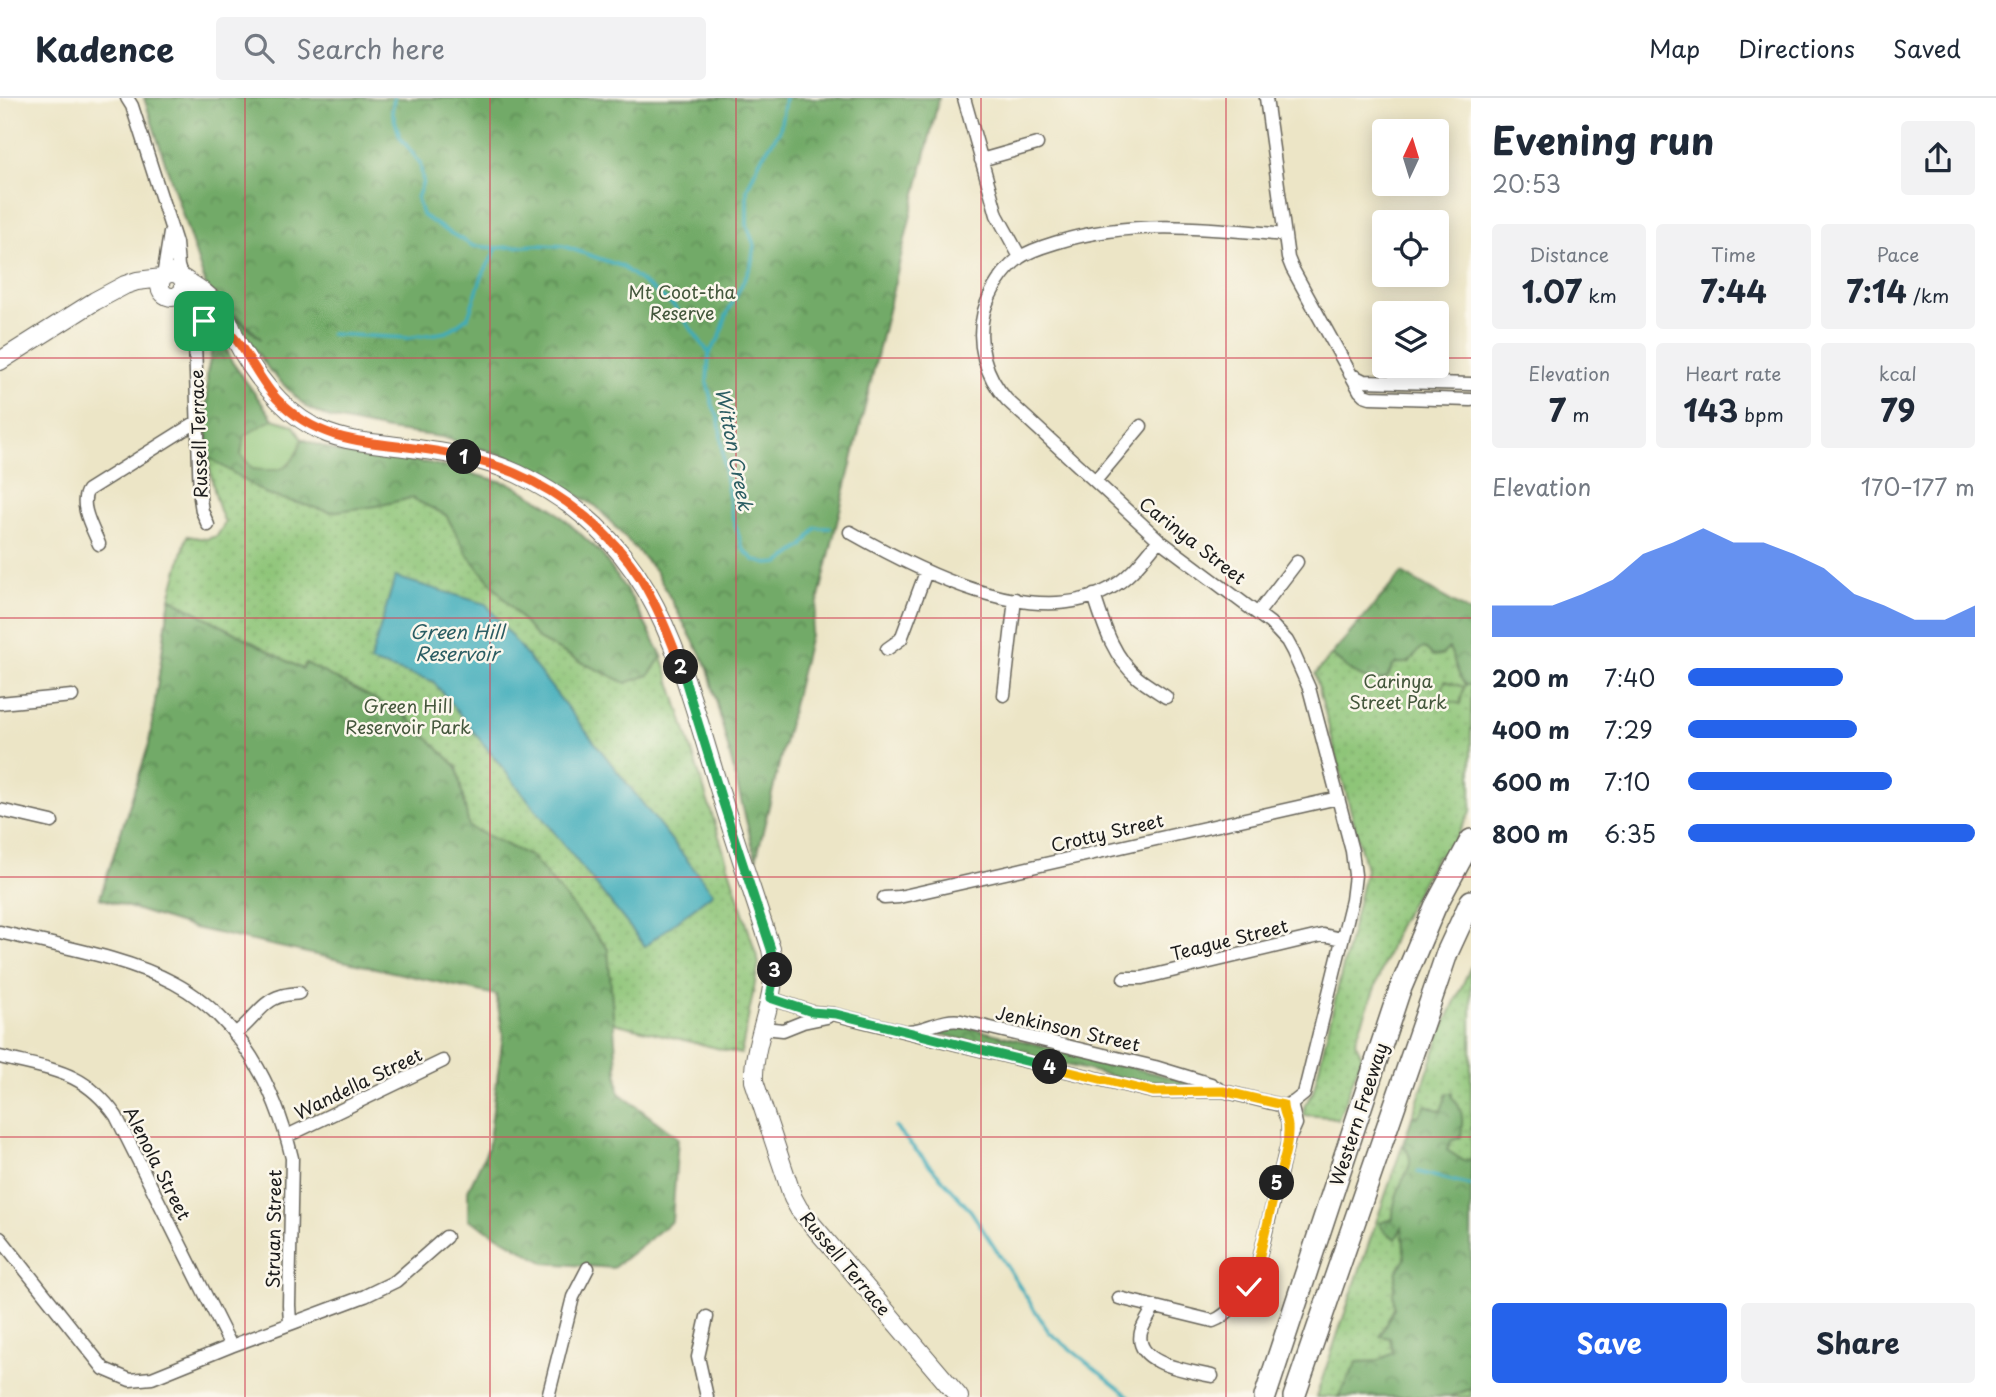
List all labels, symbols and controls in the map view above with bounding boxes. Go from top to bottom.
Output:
search box [216,17,706,80]
text: Kadence [35,23,174,73]
icon: search [240,29,278,67]
text: Search here [296,29,445,68]
text: Map [1649,30,1700,66]
text: Directions [1738,30,1855,66]
text: Saved [1893,30,1961,66]
text: Evening run [1492,111,1714,168]
north arrow [1372,119,1449,196]
map controls [1372,119,1449,378]
button: share [1901,121,1975,195]
text: 20:53 [1492,166,1561,201]
button: locate [1372,210,1449,287]
text: Distance [1529,240,1609,268]
text: Time [1711,240,1756,268]
text: Pace [1876,240,1919,268]
text: 1.07 [1522,268,1582,313]
text: 7:44 [1700,268,1767,313]
text: 7:14 [1846,268,1907,313]
park label: Mt Coot-tha Reserve [628,278,737,326]
text: km [1582,281,1617,309]
text: /km [1907,281,1949,309]
pin [174,291,234,351]
button: layers [1372,301,1449,378]
icon: arrive [185,302,223,340]
text: Elevation [1528,359,1610,387]
text: Heart rate [1686,359,1781,387]
text: kcal [1879,359,1917,387]
street label: Russell Terrace [182,369,214,499]
water label: Witton Creek [709,385,761,514]
text: 7 [1549,387,1566,432]
text: 143 [1683,387,1738,432]
text: 79 [1880,387,1915,432]
text: m [1566,400,1590,428]
text: bpm [1738,400,1784,428]
pin: 1 [447,440,482,474]
text: 1 [459,442,468,470]
text: Elevation [1492,469,1591,504]
text: 170–177 m [1861,469,1975,504]
street label: Carinya Street [1134,490,1252,590]
water label: Green Hill Reservoir [410,617,507,667]
pin: 2 [664,650,698,684]
text: 2 [674,652,687,680]
text: 200 m [1492,660,1569,695]
text: 7:40 [1604,660,1655,695]
park label: Carinya Street Park [1349,667,1447,715]
park label: Green Hill Reservoir Park [345,692,471,740]
text: 400 m [1492,712,1570,747]
text: 7:29 [1604,712,1653,747]
text: 600 m [1492,764,1570,799]
text: 7:10 [1604,764,1650,799]
street label: Crotty Street [1048,806,1166,858]
text: 800 m [1492,816,1569,851]
text: 6:35 [1604,816,1656,851]
street label: Teague Street [1167,911,1291,967]
pin: 3 [758,952,792,988]
text: 3 [768,955,781,983]
street label: Jenkinson Street [993,998,1143,1058]
street label: Western Freeway [1322,1039,1394,1189]
street label: Wandella Street [290,1040,426,1126]
pin: 4 [1032,1049,1068,1084]
text: 4 [1043,1052,1056,1080]
street label: Alenola Street [118,1101,198,1225]
pin: 5 [1260,1166,1294,1200]
text: 5 [1270,1168,1283,1196]
street label: Struan Street [258,1169,288,1289]
street label: Russell Terrace [794,1205,898,1321]
pin [1219,1257,1279,1317]
icon: check [1230,1268,1268,1306]
button: Save [1492,1303,1727,1383]
button: Share [1741,1303,1975,1383]

